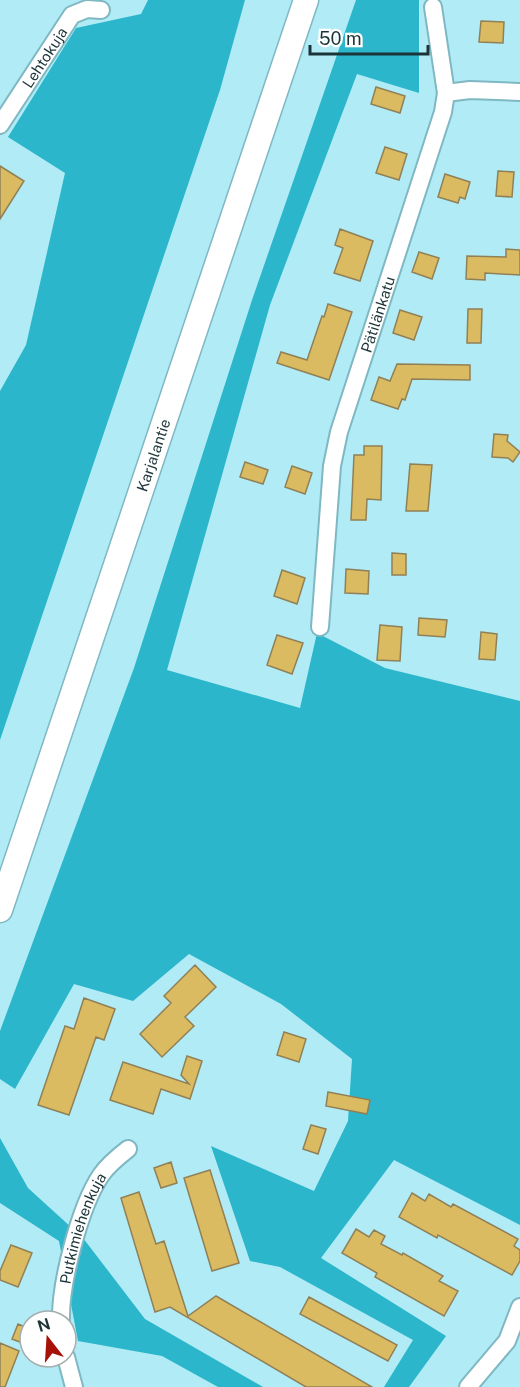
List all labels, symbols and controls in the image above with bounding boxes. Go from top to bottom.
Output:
scale bar [310,18,428,56]
street label: Lehtokuja [18,24,70,91]
text: 50 m [319,28,362,49]
street label: Pätilänkatu [357,274,398,355]
street label: Karjalantie [133,416,173,494]
street label: Putkimiehenkuja [56,1169,109,1285]
north arrow [18,1309,78,1369]
text: N [35,1314,53,1336]

